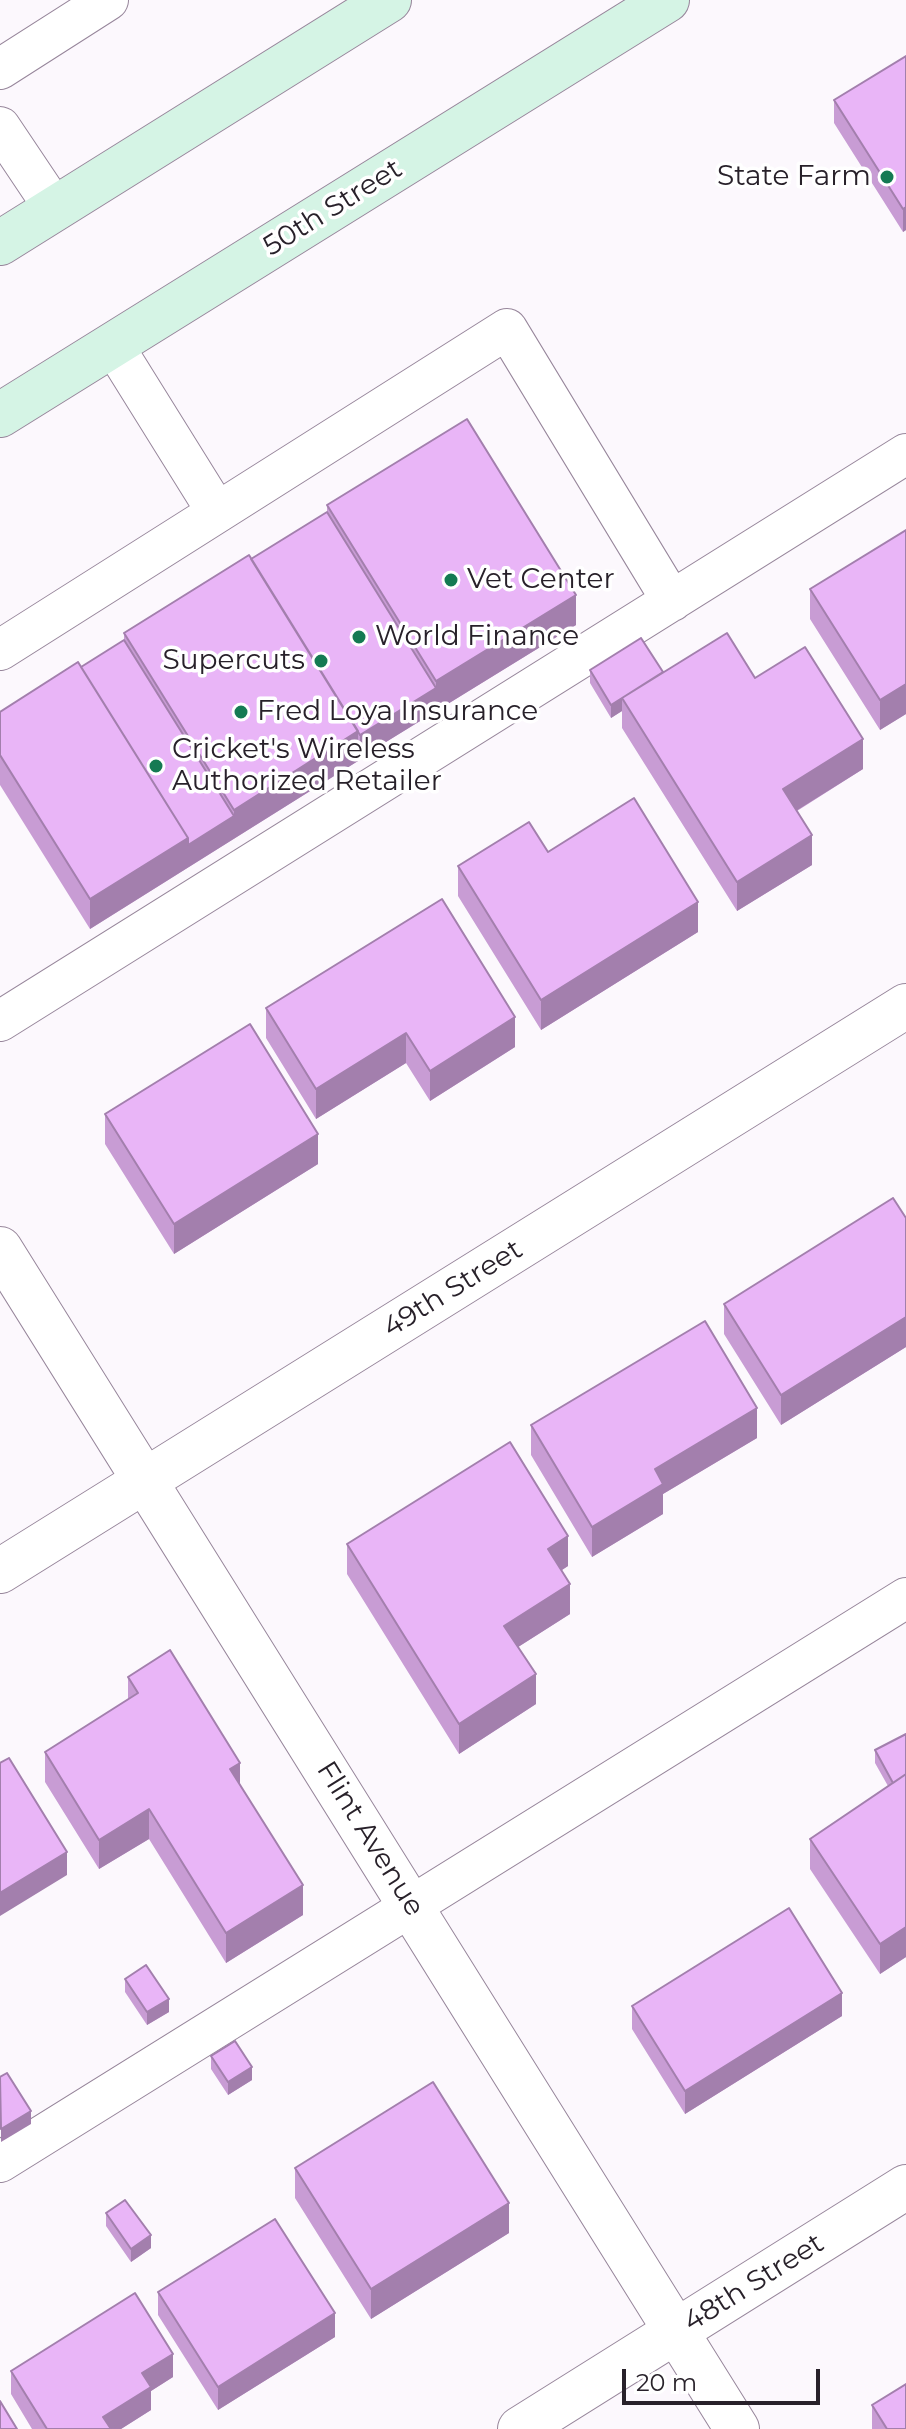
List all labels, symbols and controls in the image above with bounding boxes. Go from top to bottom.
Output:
street label: 50th Street [258,152,408,264]
place label: State Farm [717,160,871,194]
marker: State Farm [878,168,896,186]
place label: Vet Center [467,563,615,597]
marker: Vet Center [442,571,460,589]
place label: World Finance [375,620,579,654]
marker: World Finance [350,628,368,646]
place label: Supercuts [163,644,305,678]
marker: Supercuts [312,652,330,670]
place label: Fred Loya Insurance [257,695,538,729]
marker: Fred Loya Insurance [232,703,250,721]
place label: Cricket's Wireless Authorized Retailer [172,733,442,799]
marker: Cricket's Wireless Authorized Retailer [147,757,165,775]
street label: 49th Street [377,1233,529,1345]
street label: Flint Avenue [309,1755,431,1923]
street label: 48th Street [678,2227,830,2339]
scale bar [626,2353,824,2403]
text: 20 m [636,2368,697,2397]

